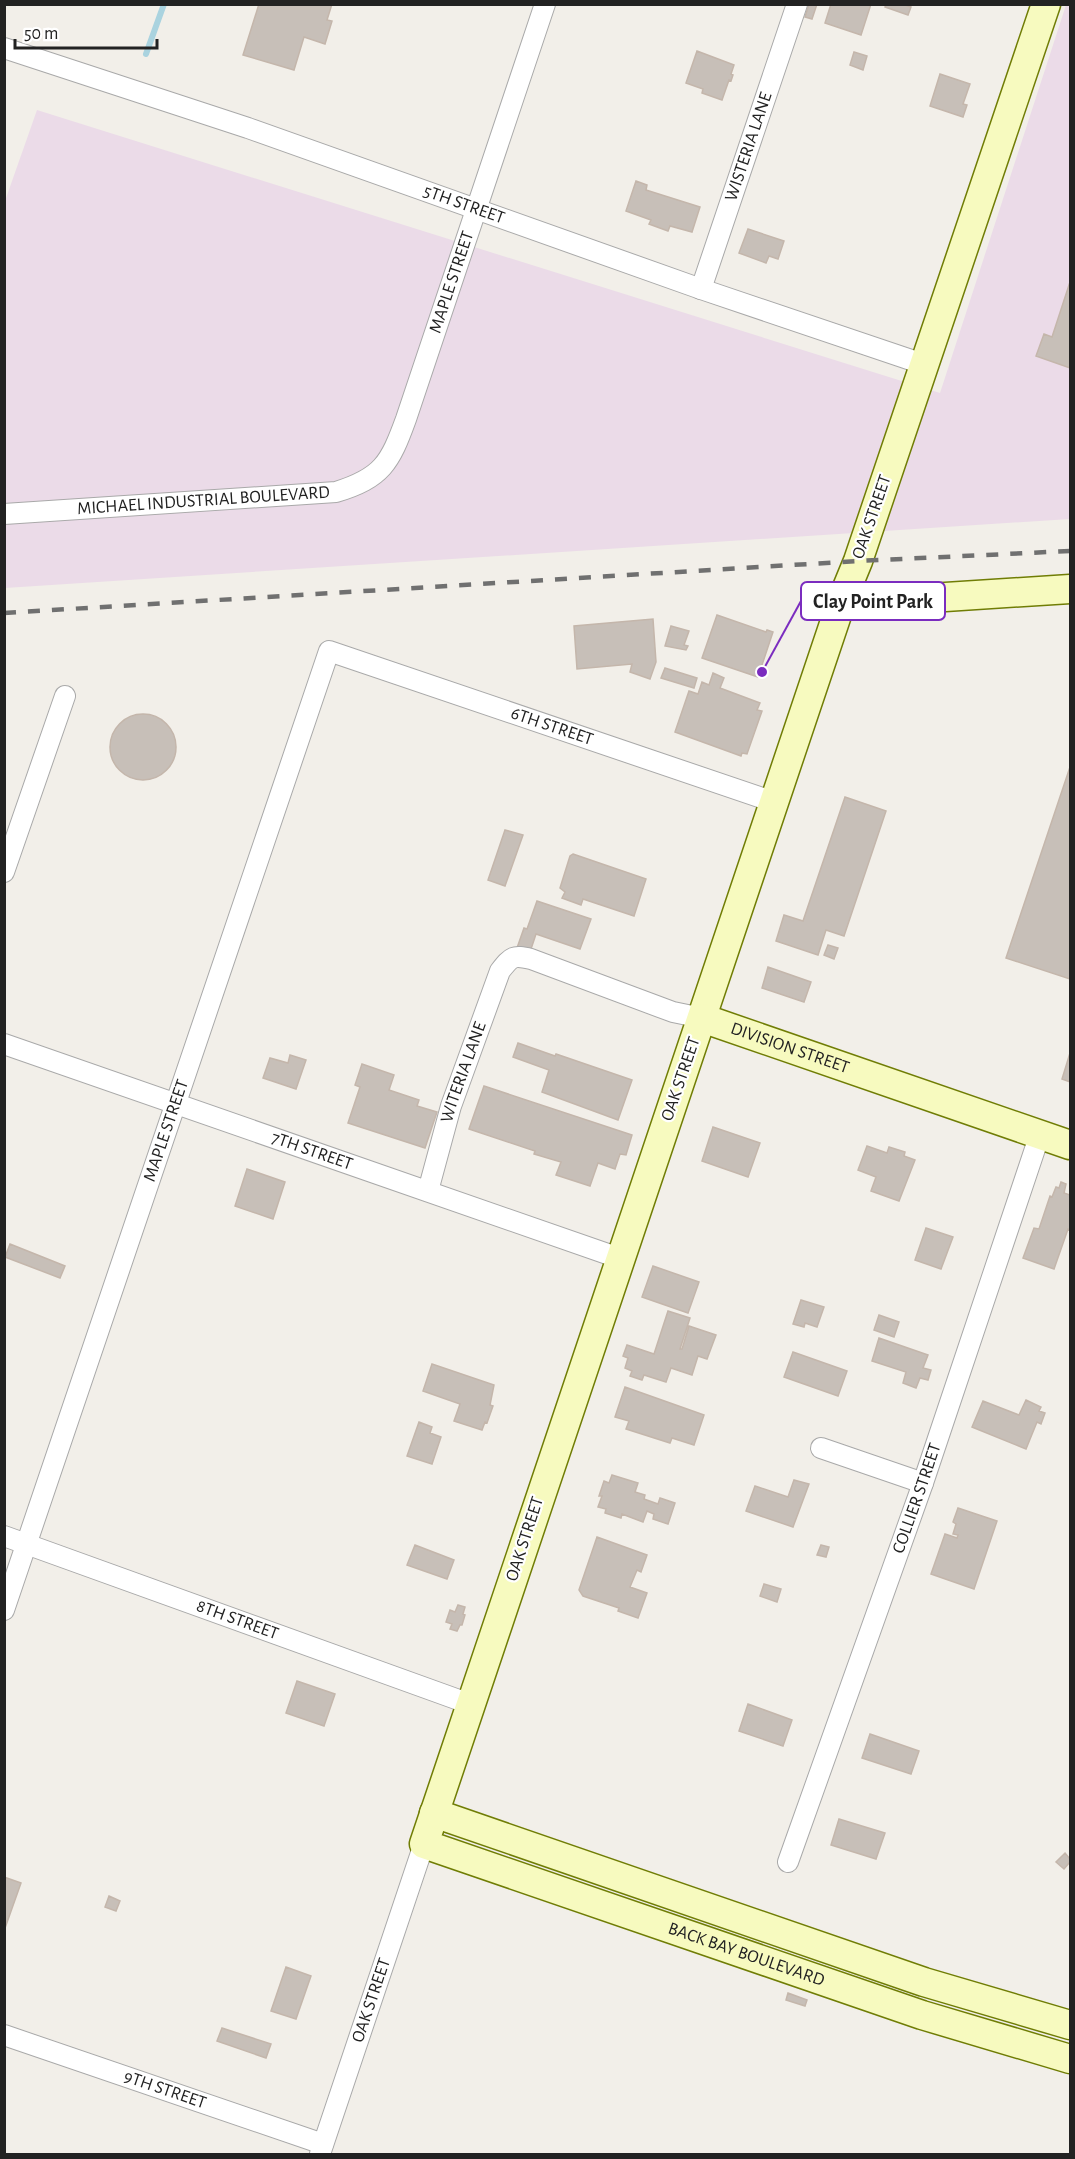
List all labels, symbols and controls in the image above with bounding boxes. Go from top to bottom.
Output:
scale bar [15,12,158,50]
text: 50 m [24,25,58,43]
street label: WISTERIA LANE [722,90,776,204]
street label: 5TH STREET [421,182,507,228]
street label: MAPLE STREET [426,229,477,335]
street label: OAK STREET [849,472,895,561]
street label: MICHAEL INDUSTRIAL BOULEVARD [77,483,330,518]
callout: Clay Point Park [801,582,945,620]
text: Clay Point Park [813,592,933,612]
street label: 6TH STREET [508,704,596,749]
street label: WITERIA LANE [438,1019,490,1124]
street label: DIVISION STREET [728,1020,852,1077]
street label: OAK STREET [658,1034,704,1123]
street label: MAPLE STREET [141,1077,192,1184]
street label: 7TH STREET [269,1129,355,1174]
street label: COLLIER STREET [890,1441,945,1556]
street label: OAK STREET [503,1494,547,1583]
street label: 8TH STREET [194,1597,281,1643]
street label: BACK BAY BOULEVARD [666,1919,827,1990]
street label: OAK STREET [349,1956,394,2045]
street label: 9TH STREET [121,2068,209,2112]

